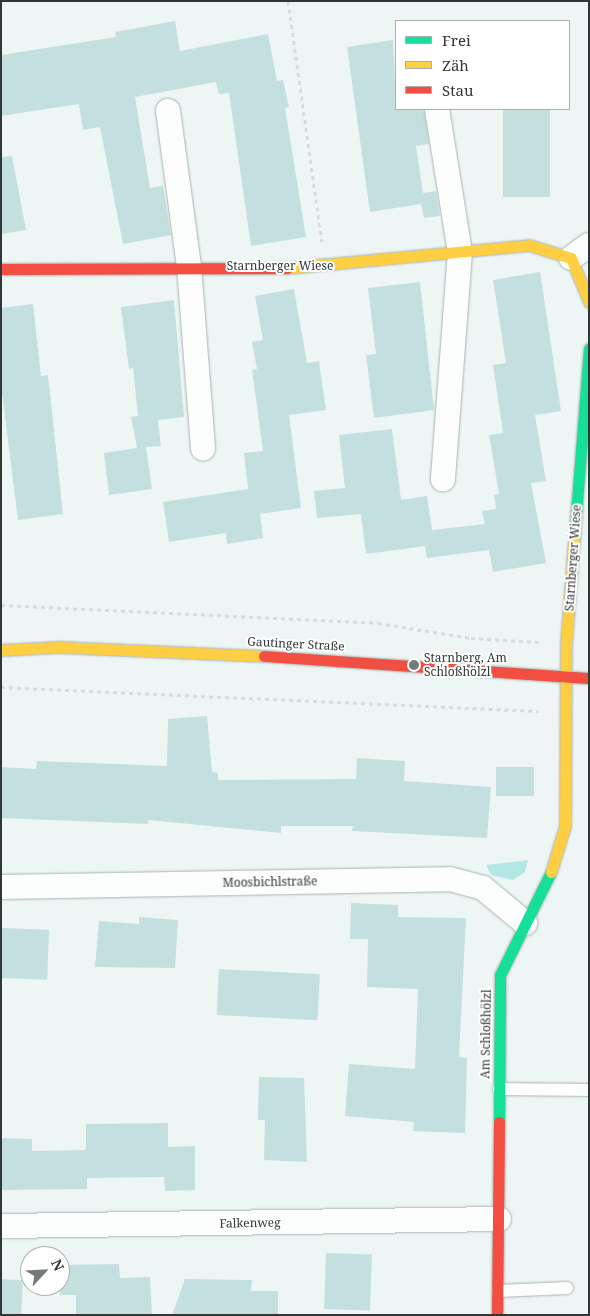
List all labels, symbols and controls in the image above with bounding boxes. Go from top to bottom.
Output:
legend [395,20,570,110]
text: Frei [442,30,471,50]
text: Zäh [442,55,469,75]
text: Stau [442,80,473,100]
street label: Starnberger Wiese [227,259,333,273]
street label: Starnberger Wiese [562,504,584,612]
street label: Gautinger Straße [247,634,345,654]
place label: Starnberg, Am Schloßhölzl [424,651,507,679]
marker: Starnberg, Am Schloßhölzl [408,659,420,671]
street label: Moosbichlstraße [222,874,318,890]
street label: Am Schloßhölzl [478,989,494,1079]
street label: Falkenweg [219,1215,281,1231]
north arrow [20,1246,70,1296]
text: N [47,1256,69,1274]

